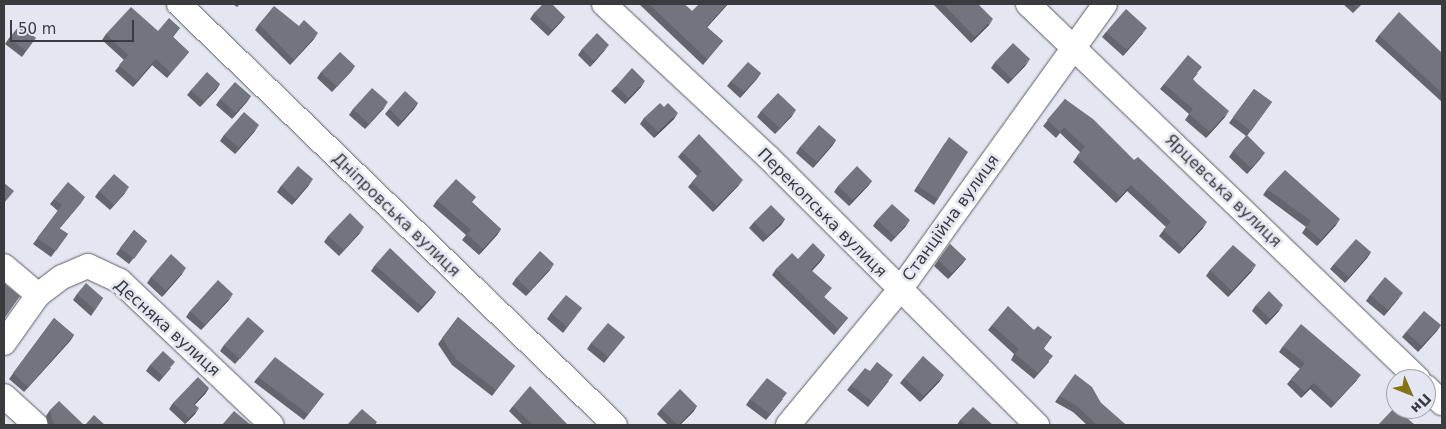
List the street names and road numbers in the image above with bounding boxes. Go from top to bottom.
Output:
street label: Ярцевська вулиця [1161,131,1285,251]
street label: Перекопська вулиця [753,144,891,282]
street label: Дніпровська вулиця [328,149,464,281]
street label: Станційна вулиця [899,151,1003,285]
street label: Десняка вулиця [110,275,224,381]

